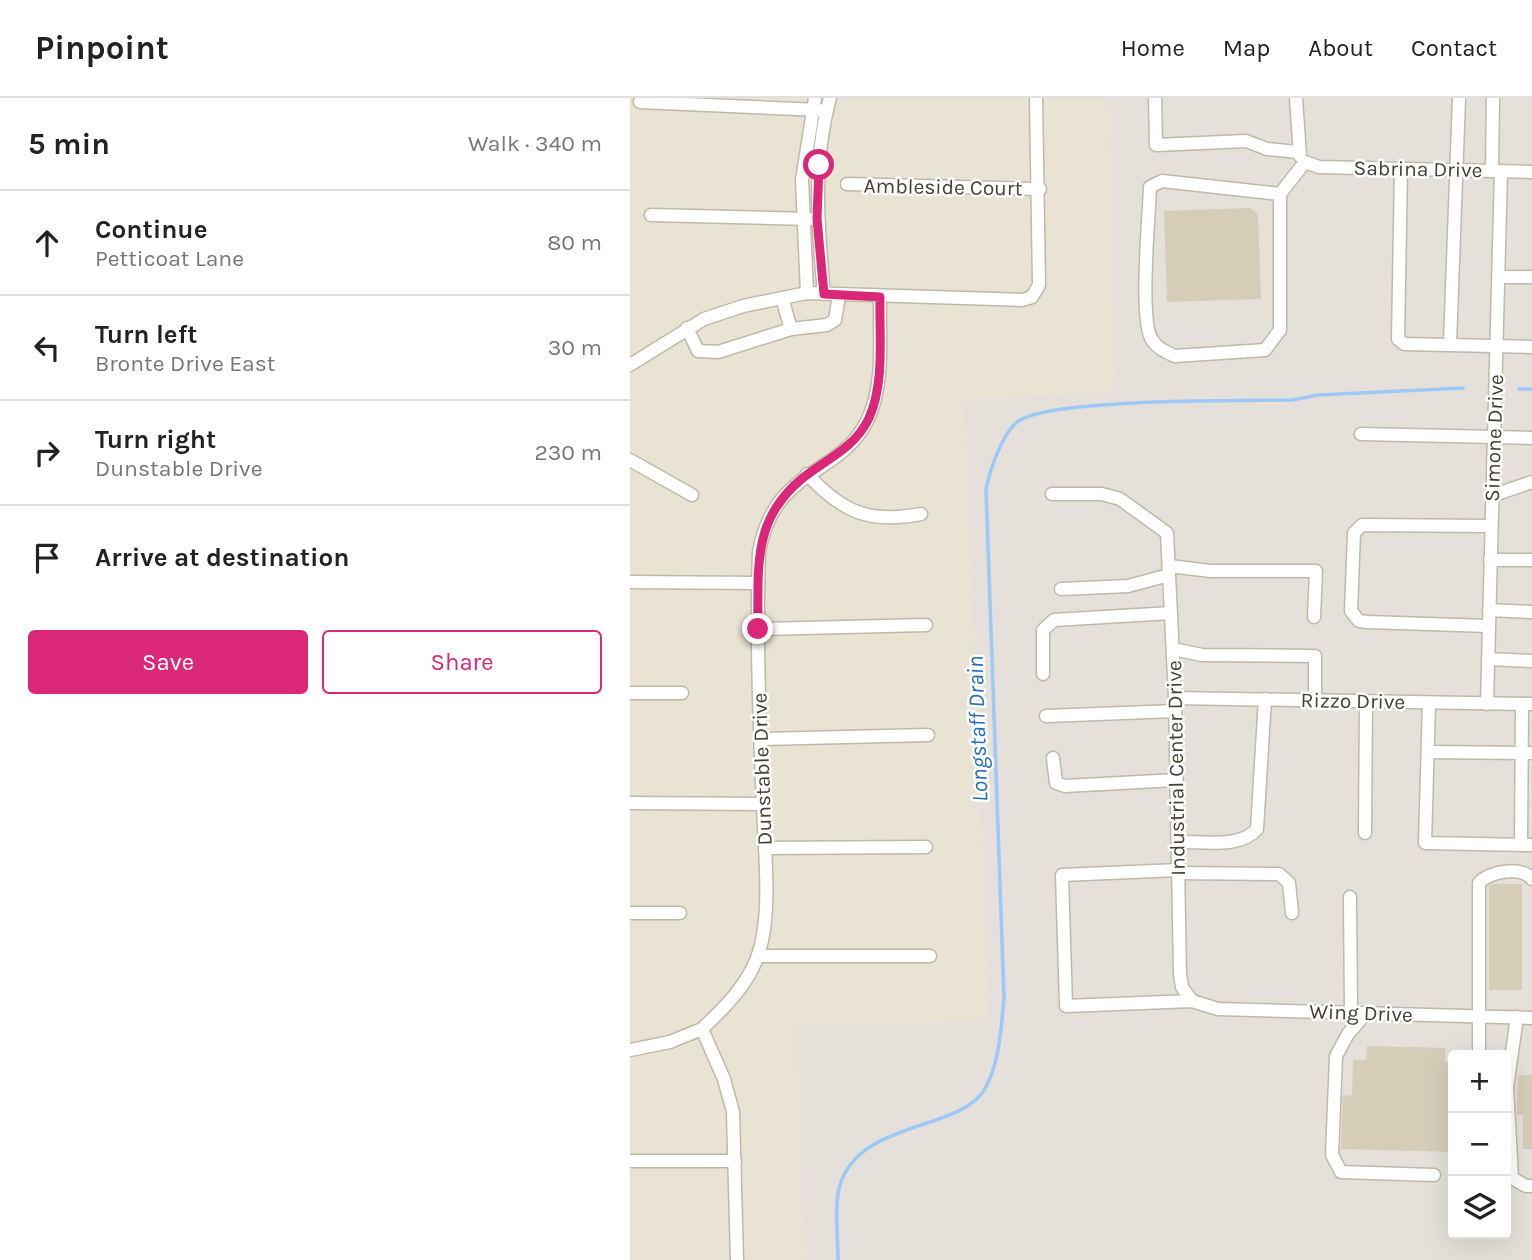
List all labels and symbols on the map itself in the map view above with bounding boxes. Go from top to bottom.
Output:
route start [803,149,834,180]
street label: Sabrina Drive [1353,156,1483,182]
street label: Ambleside Court [863,174,1023,200]
street label: Simone Drive [1480,374,1508,502]
route end [742,613,773,644]
water label: Longstaff Drain [961,655,994,803]
street label: Industrial Center Drive [1162,660,1190,876]
street label: Rizzo Drive [1301,688,1405,714]
street label: Dunstable Drive [747,692,777,846]
street label: Wing Drive [1309,999,1413,1027]

